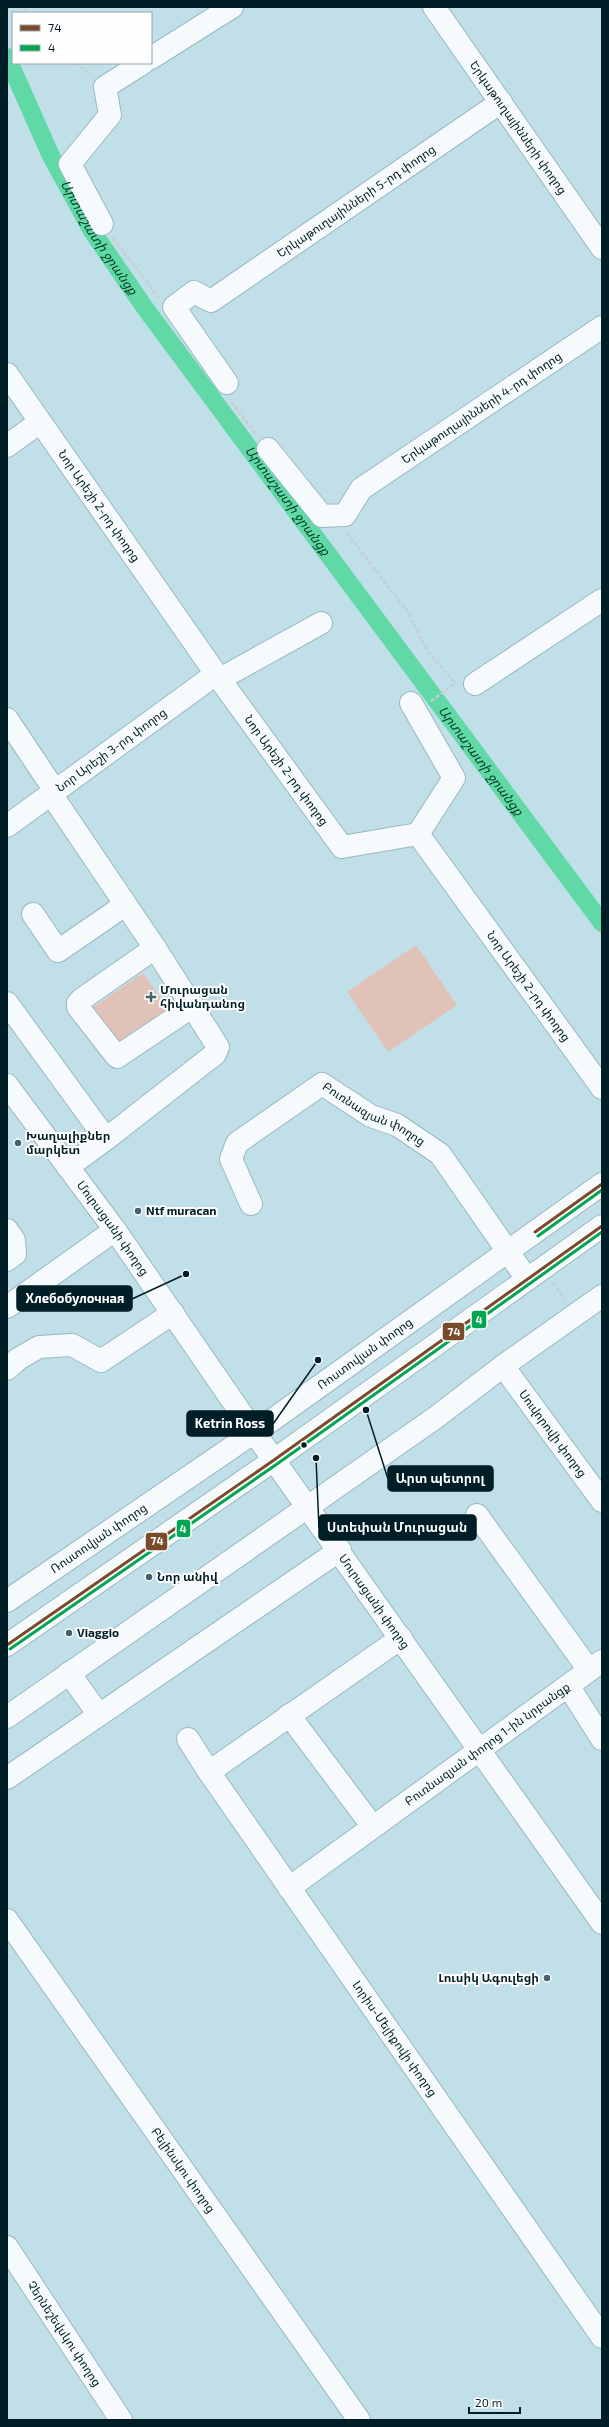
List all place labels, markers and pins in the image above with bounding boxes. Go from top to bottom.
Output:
place label: Մուրացան հիվանդանոց [160,982,245,1011]
marker: Մուրացան հիվանդանոց [145,991,157,1003]
place label: Խաղալիքներ մարկետ [26,1128,110,1157]
marker: Խաղալիքներ մարկետ [13,1138,23,1148]
place label: Ntf muracan [146,1203,217,1217]
marker: Ntf muracan [133,1206,143,1216]
callout: Хлебобулочная [17,1286,132,1311]
callout: Ketrin Ross [187,1411,273,1436]
unlabelled marker [299,1440,309,1450]
callout: Արտ պետրոլ [388,1466,493,1491]
callout: Ստեփան Մուրացան [319,1515,476,1540]
place label: Նոր անիվ [157,1569,219,1584]
marker: Նոր անիվ [144,1572,154,1582]
place label: Viaggio [77,1625,119,1639]
marker: Viaggio [64,1628,74,1638]
place label: Լուսիկ Ագուլեցի [438,1970,539,1985]
marker: Լուսիկ Ագուլեցի [542,1973,552,1983]

